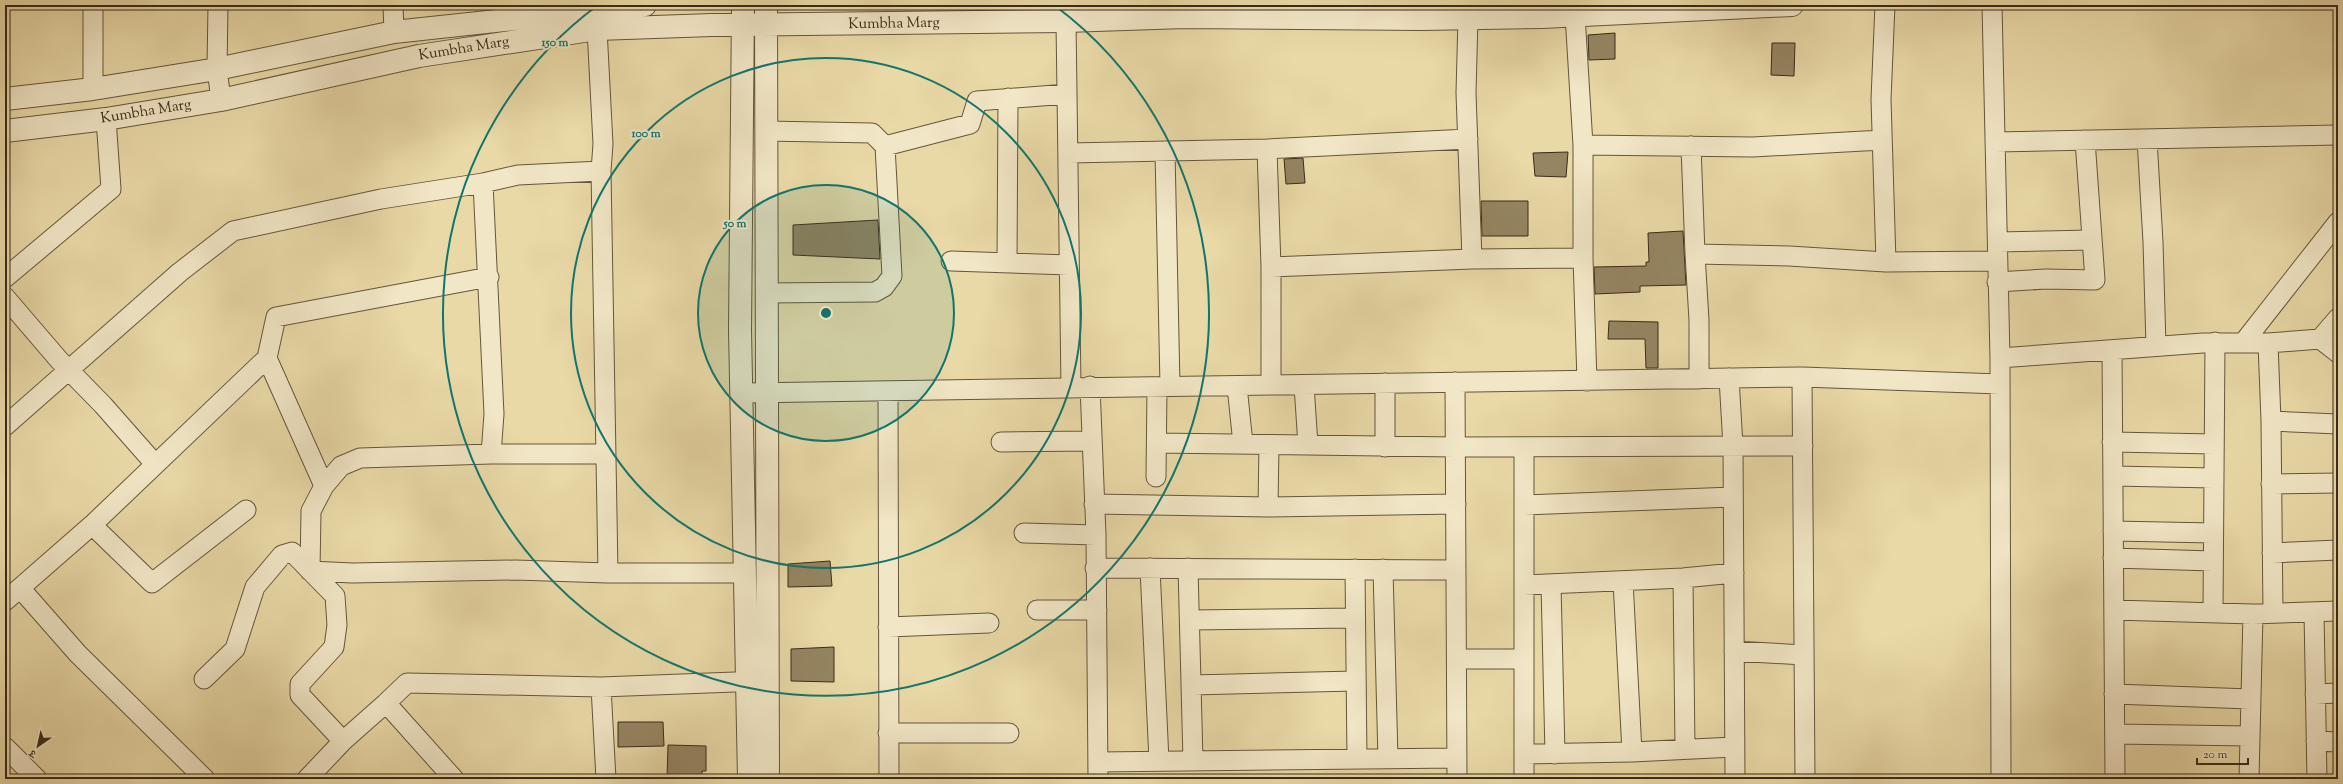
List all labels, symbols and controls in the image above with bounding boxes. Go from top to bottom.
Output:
street label: Kumbha Marg [848,13,940,35]
street label: Kumbha Marg [417,31,511,67]
text: 150 m [540,34,569,52]
street label: Kumbha Marg [99,94,193,130]
text: 100 m [630,125,661,143]
text: 50 m [723,215,747,233]
centre of rings [819,306,833,320]
north arrow [18,726,58,766]
scale bar [2197,740,2248,766]
text: उ [25,744,41,762]
text: 20 m [2203,746,2228,764]

